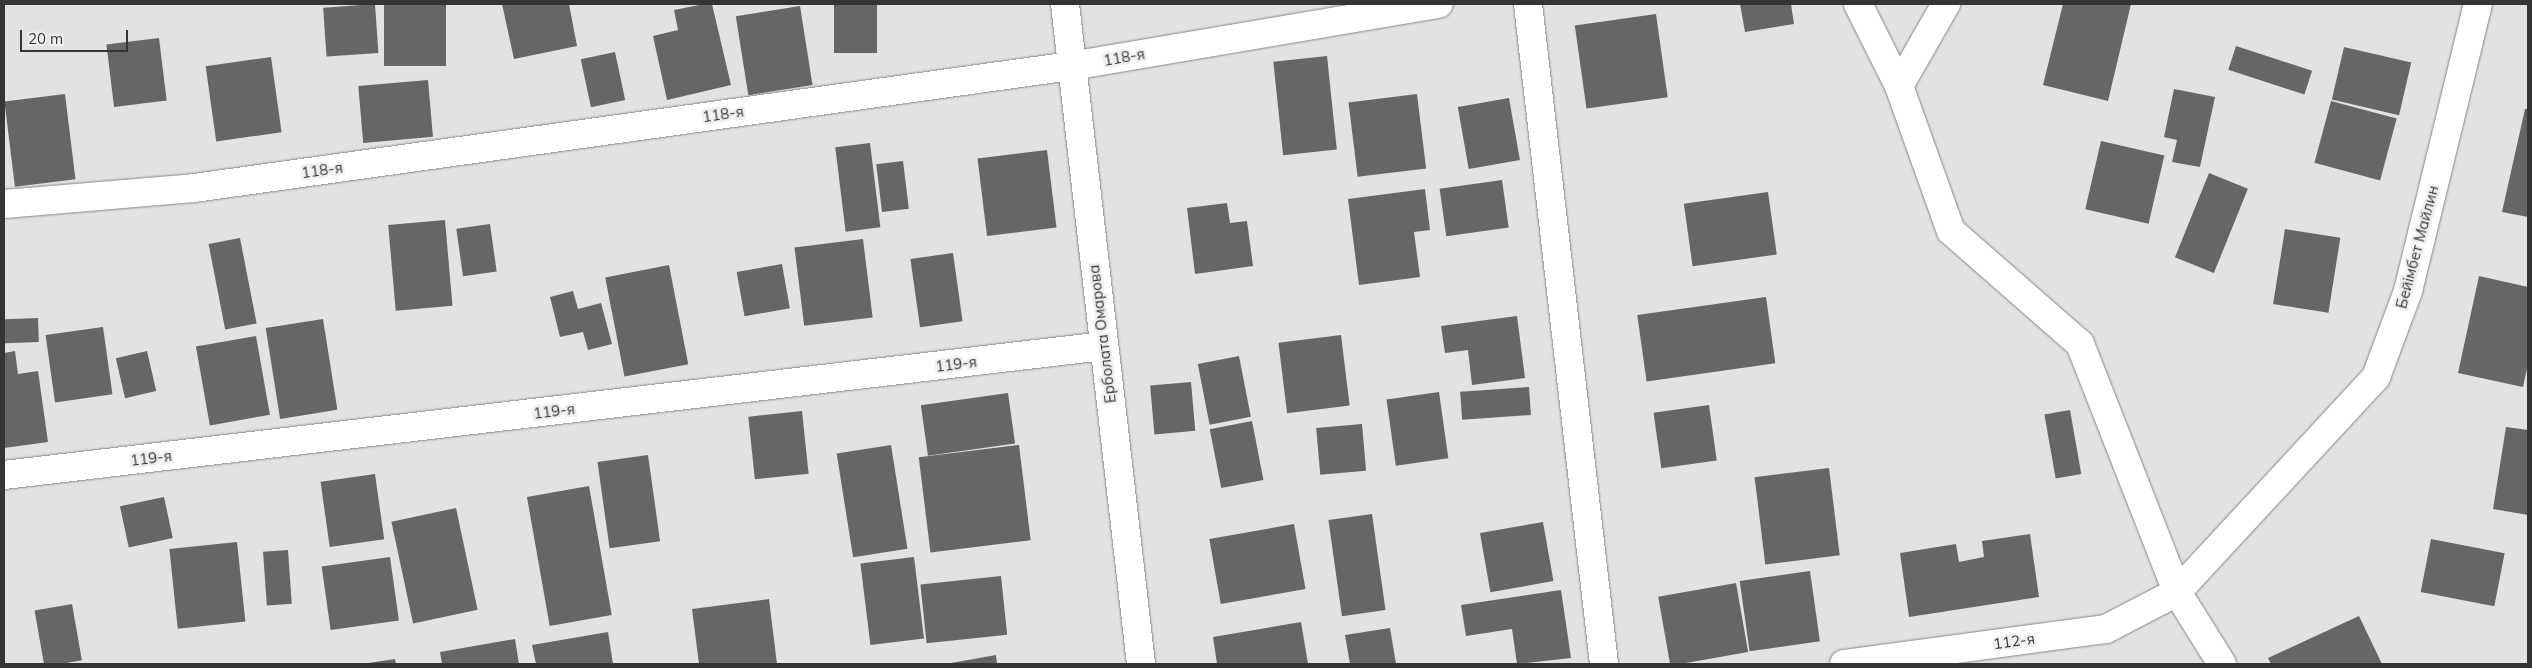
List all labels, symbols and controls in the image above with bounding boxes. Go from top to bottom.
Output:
scale bar [22,20,130,52]
text: 20 m [28,29,63,48]
street label: 118-я [1102,45,1146,69]
street label: 118-я [701,102,745,126]
street label: 118-я [300,158,344,182]
street label: Бейімбет Майлин [2392,184,2442,310]
street label: Ерболата Омарова [1085,264,1119,404]
street label: 119-я [934,353,978,375]
street label: 119-я [532,400,576,422]
street label: 119-я [129,447,173,469]
street label: 112-я [1992,629,2036,653]

